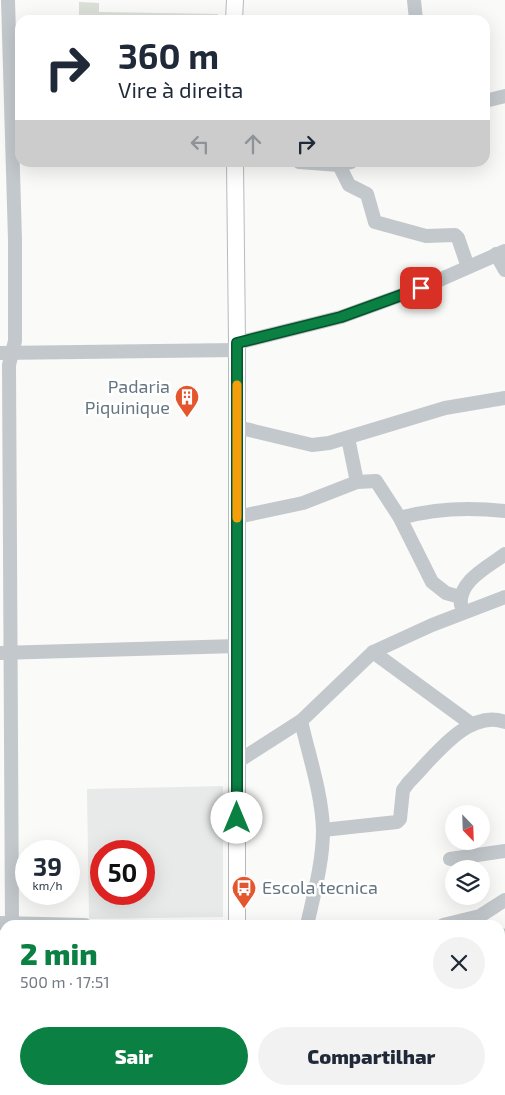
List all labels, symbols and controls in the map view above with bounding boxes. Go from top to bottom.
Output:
text: 360 m [118,34,219,76]
icon: right [35,35,100,100]
text: Vire à direita [118,76,243,102]
icon: left [186,130,214,158]
icon: ahead [239,130,267,158]
icon: right [292,130,320,158]
pin [400,267,442,309]
icon: arrive [407,274,435,302]
place label: Padaria Piquinique [85,375,170,418]
building icon: Padaria Piquinique [174,384,200,418]
position arrow [210,791,262,843]
north arrow [445,805,490,850]
map controls [445,805,490,905]
speed limit sign: 50 [90,840,155,905]
text: 39 [33,851,62,881]
button: layers [445,860,490,905]
bus stop icon: Escola tecnica [231,875,257,909]
place label: Escola tecnica [262,876,378,898]
text: km/h [33,878,62,892]
text: 2 min [20,935,98,971]
button: close [433,937,485,989]
text: 500 m · 17:51 [20,972,110,991]
button: Sair [20,1027,248,1085]
button: Compartilhar [258,1027,485,1085]

